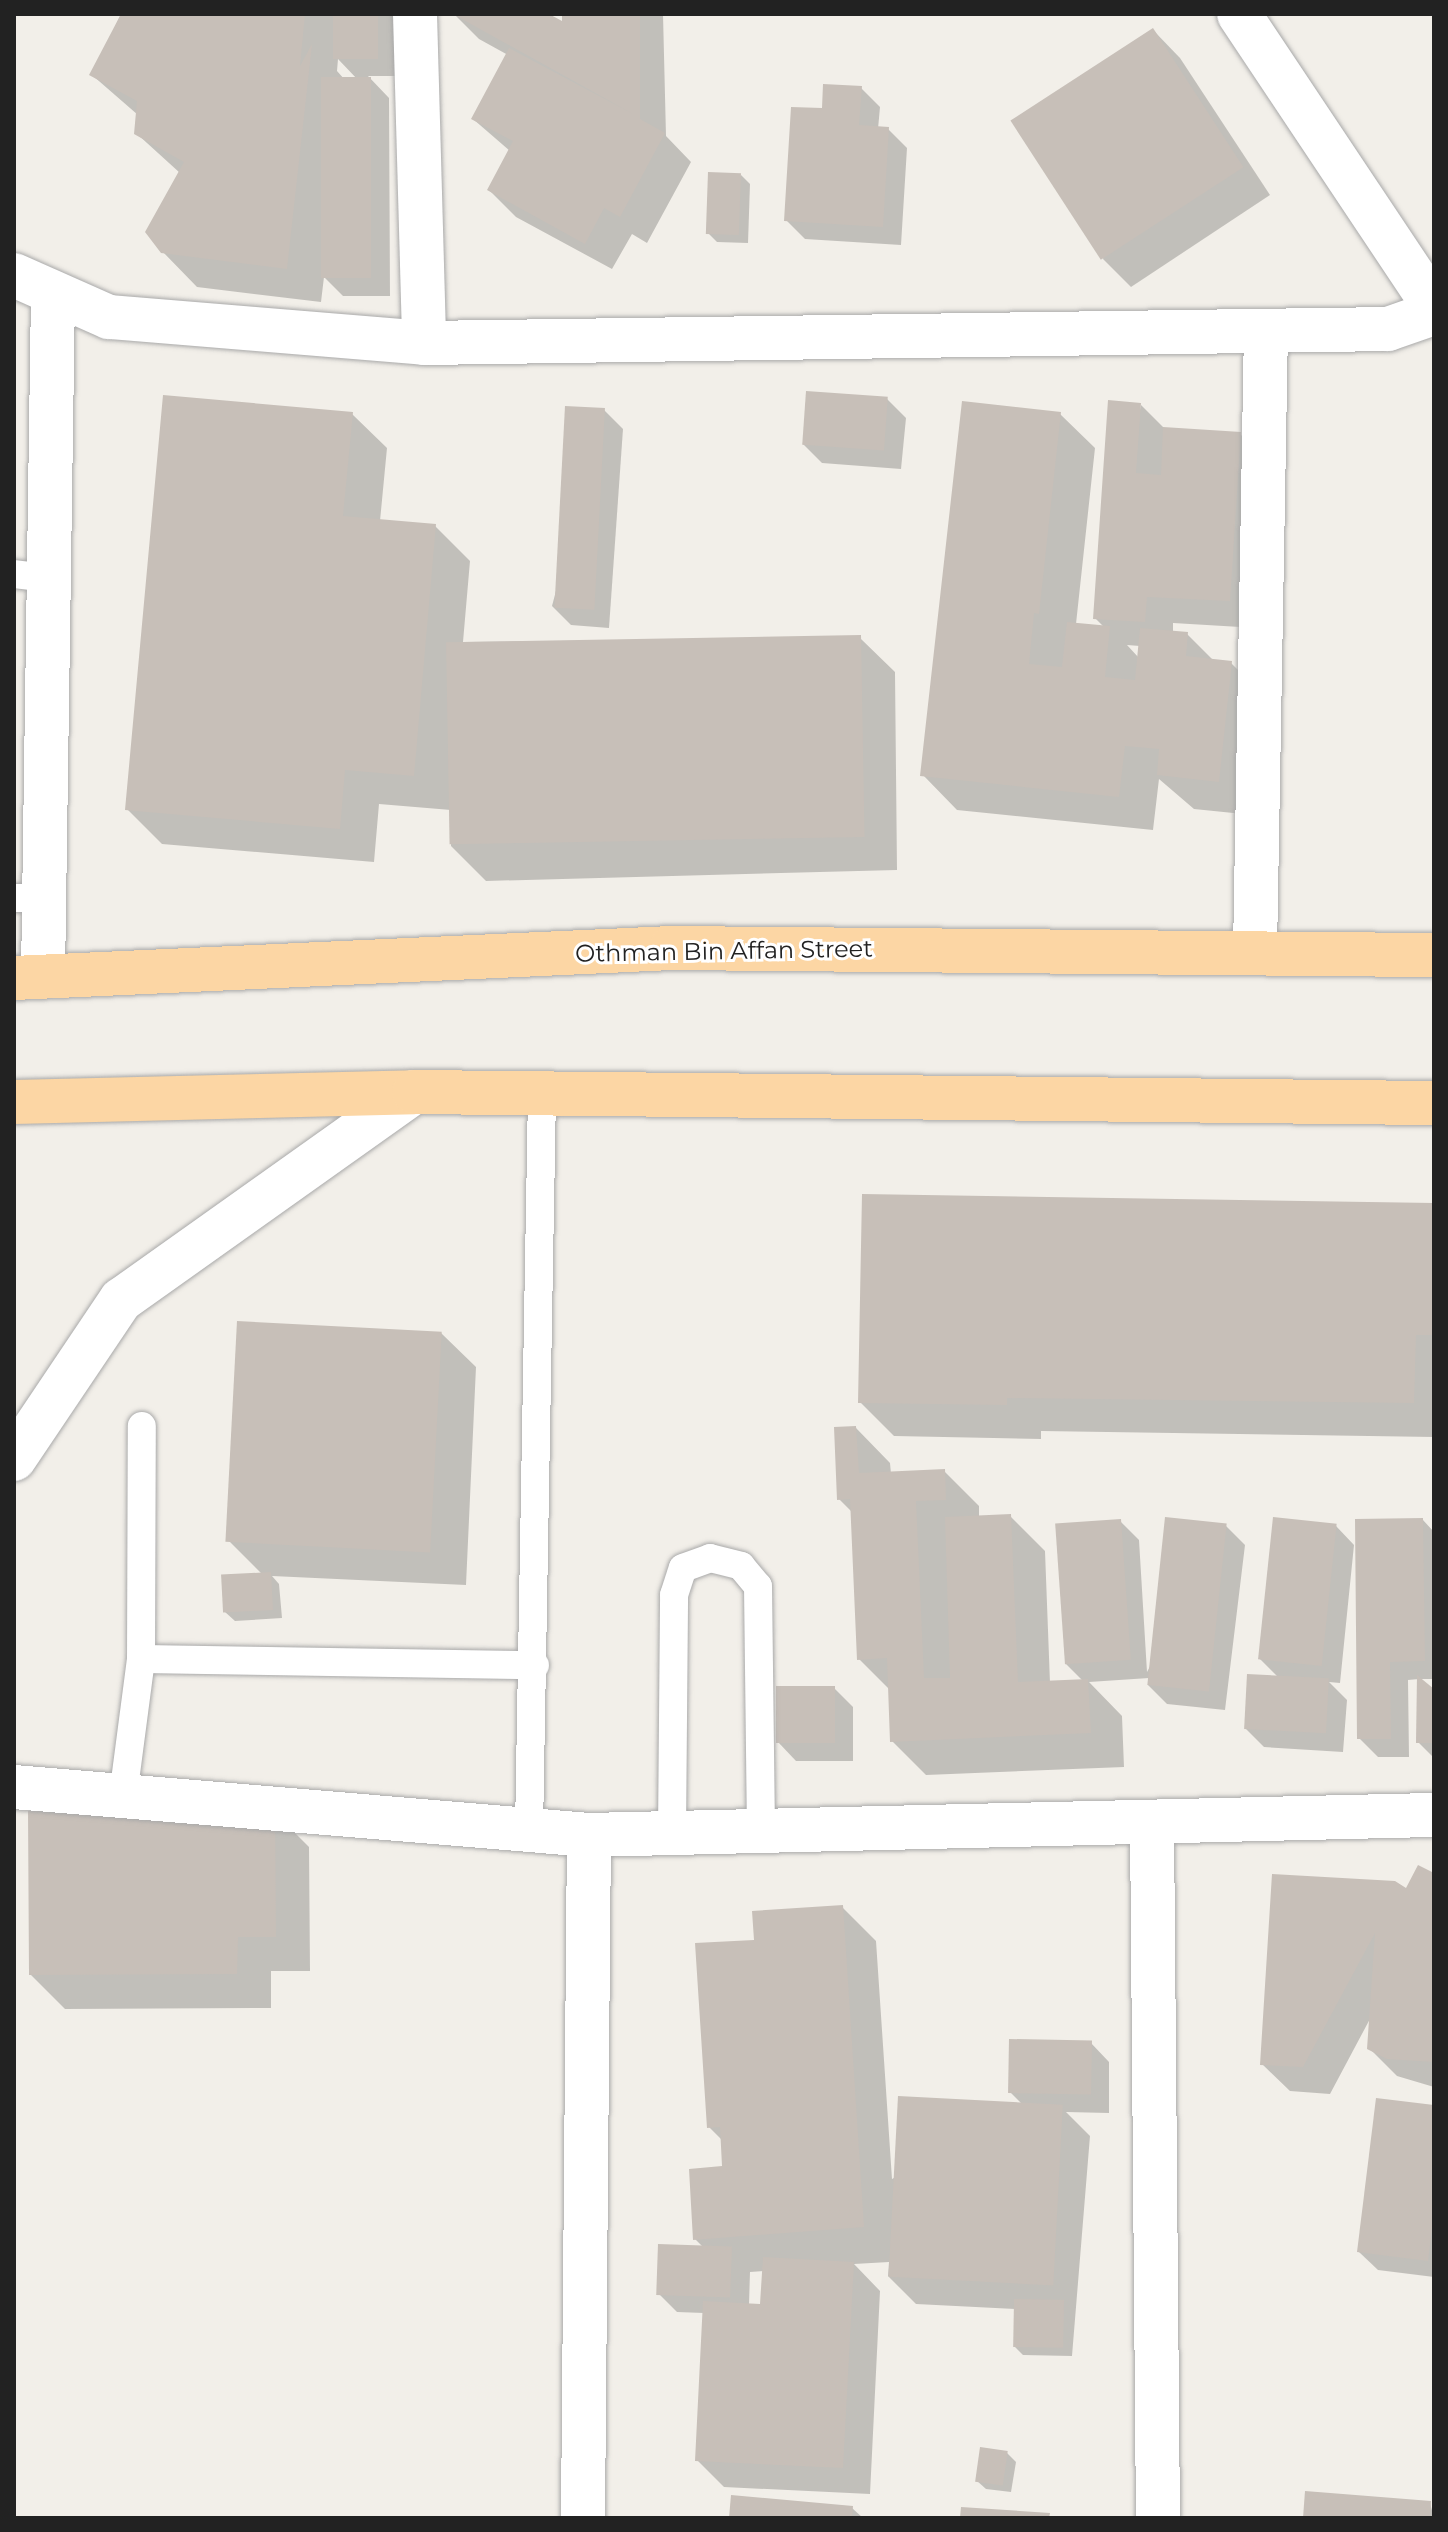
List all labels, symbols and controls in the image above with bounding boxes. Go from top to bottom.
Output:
street label: Othman Bin Affan Street [575,934,873,968]

